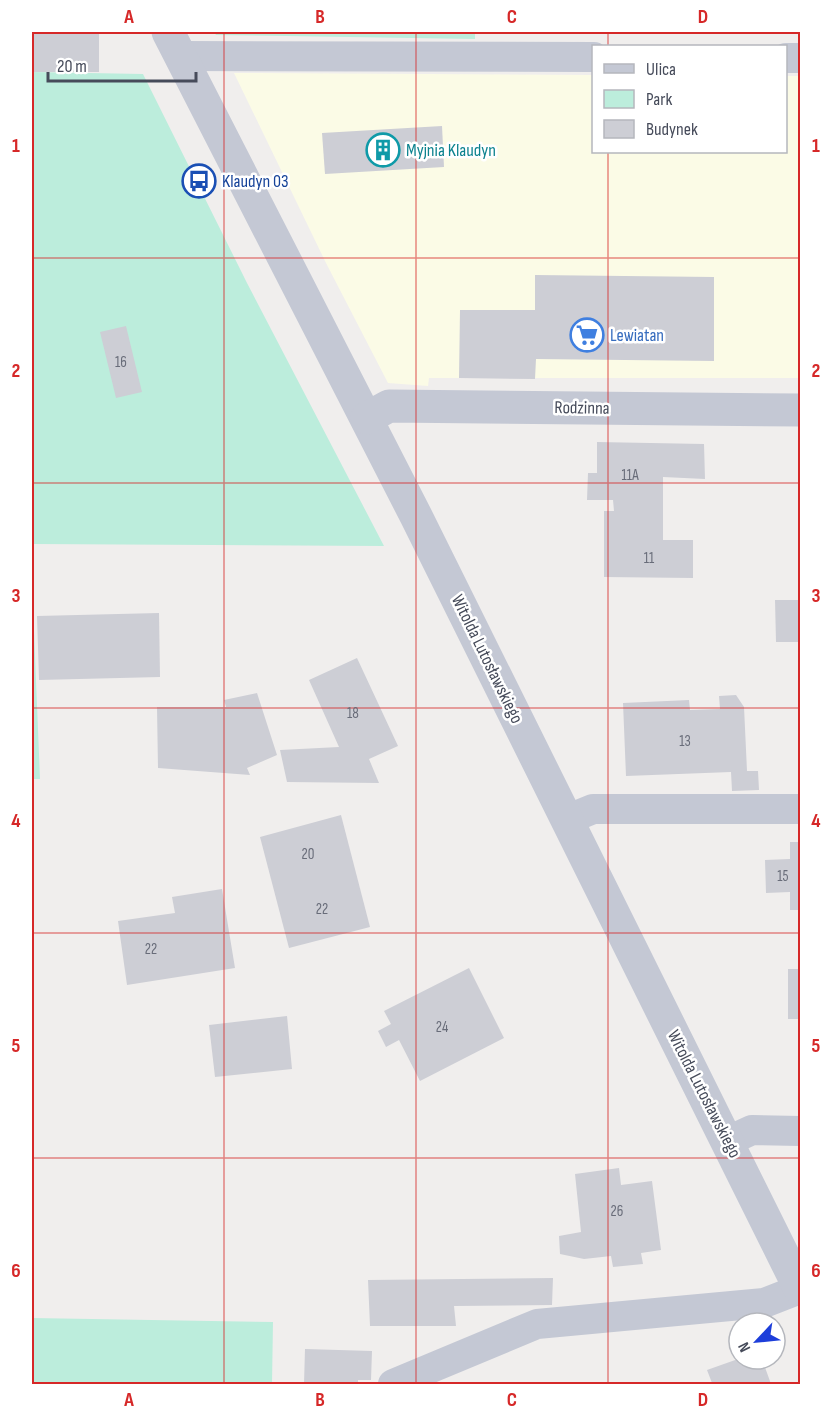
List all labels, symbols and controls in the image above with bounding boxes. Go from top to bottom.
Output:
text: A [123,5,134,29]
text: B [315,5,325,29]
text: C [507,5,517,29]
text: D [698,5,708,29]
scale bar [48,45,196,83]
legend [592,45,787,153]
text: 20 m [57,56,87,77]
text: Ulica [646,59,676,80]
text: Park [646,89,672,110]
text: Budynek [646,119,698,140]
building icon: Myjnia Klaudyn [365,132,401,168]
text: 1 [12,134,20,158]
text: 1 [812,134,820,158]
place label: Myjnia Klaudyn [406,140,496,161]
bus stop icon: Klaudyn 03 [181,163,217,199]
place label: Klaudyn 03 [222,171,289,192]
supermarket icon: Lewiatan [569,317,605,353]
place label: Lewiatan [610,325,664,346]
house number: 16 [115,353,127,372]
text: 2 [12,359,20,383]
text: 2 [812,359,820,383]
street label: Rodzinna [554,397,610,419]
house number: 11A [621,466,639,485]
house number: 11 [644,549,655,568]
text: 3 [12,584,21,608]
text: 3 [812,584,821,608]
street label: Witolda Lutosławskiego [447,591,527,727]
house number: 18 [347,704,359,723]
house number: 13 [679,732,691,751]
text: 4 [11,809,21,833]
text: 4 [811,809,821,833]
house number: 20 [302,845,314,864]
house number: 15 [777,867,789,886]
house number: 22 [316,900,328,919]
house number: 22 [145,940,157,959]
house number: 24 [436,1018,448,1037]
street label: Witolda Lutosławskiego [663,1027,745,1161]
text: 5 [12,1034,21,1058]
text: 5 [812,1034,821,1058]
house number: 26 [611,1202,623,1221]
text: 6 [11,1259,21,1283]
text: 6 [811,1259,821,1283]
north arrow [727,1311,787,1371]
text: N [734,1339,755,1355]
text: A [123,1388,134,1412]
text: B [315,1388,325,1412]
text: C [507,1388,517,1412]
text: D [698,1388,708,1412]

